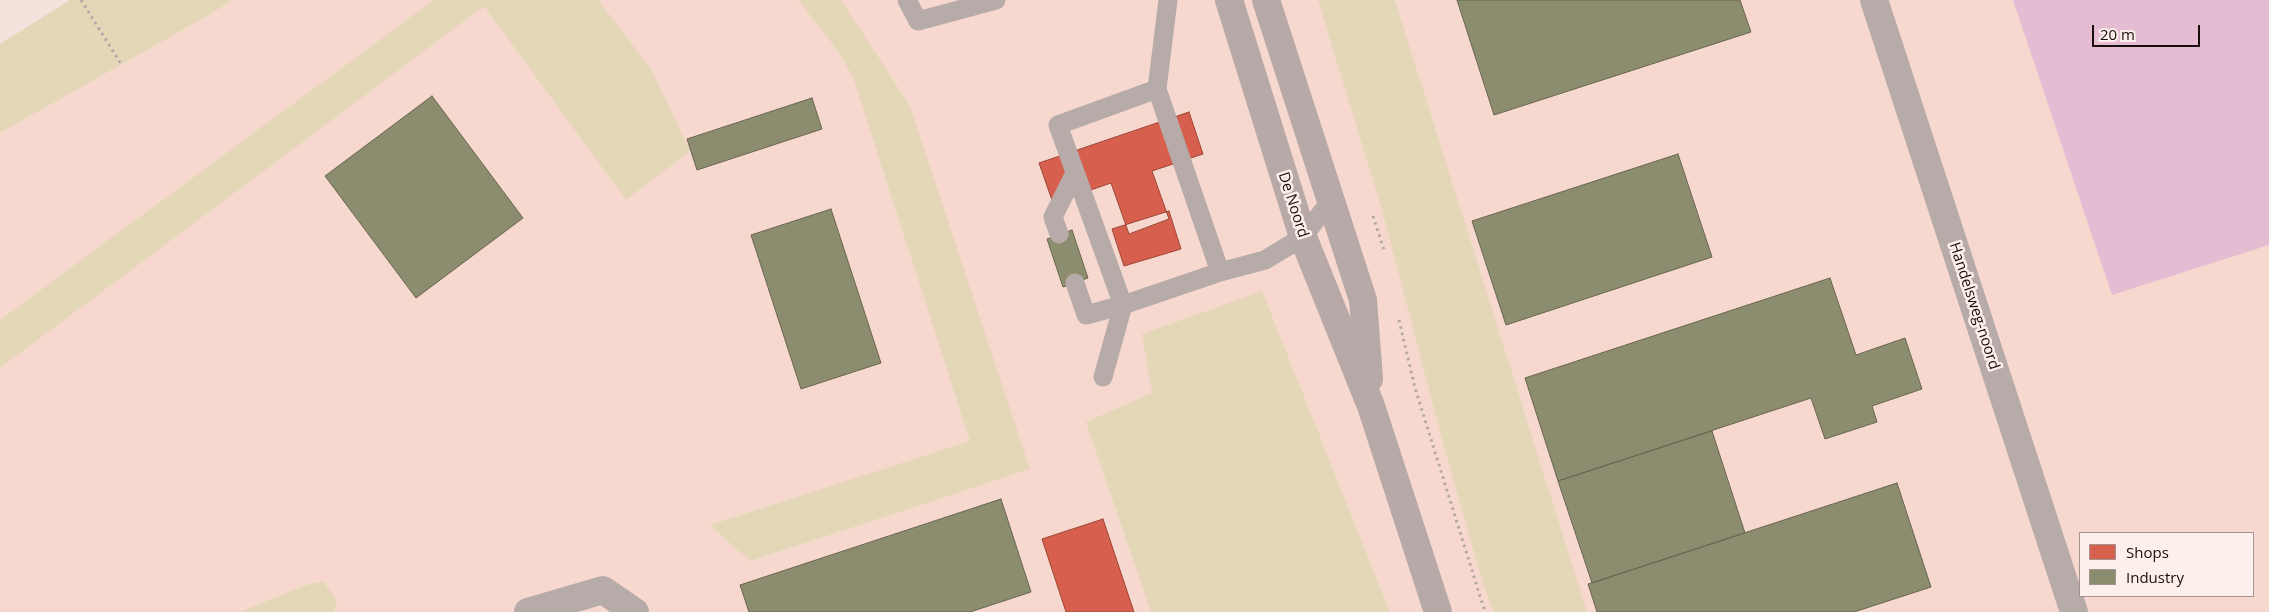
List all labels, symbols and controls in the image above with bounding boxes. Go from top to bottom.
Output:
scale bar [2094,15,2202,47]
text: 20 m [2100,24,2135,44]
street label: De Noord [1274,170,1312,240]
street label: Handelsweg-noord [1945,240,2003,372]
legend [2079,532,2254,597]
text: Shops [2126,542,2169,562]
text: Industry [2126,567,2184,587]

